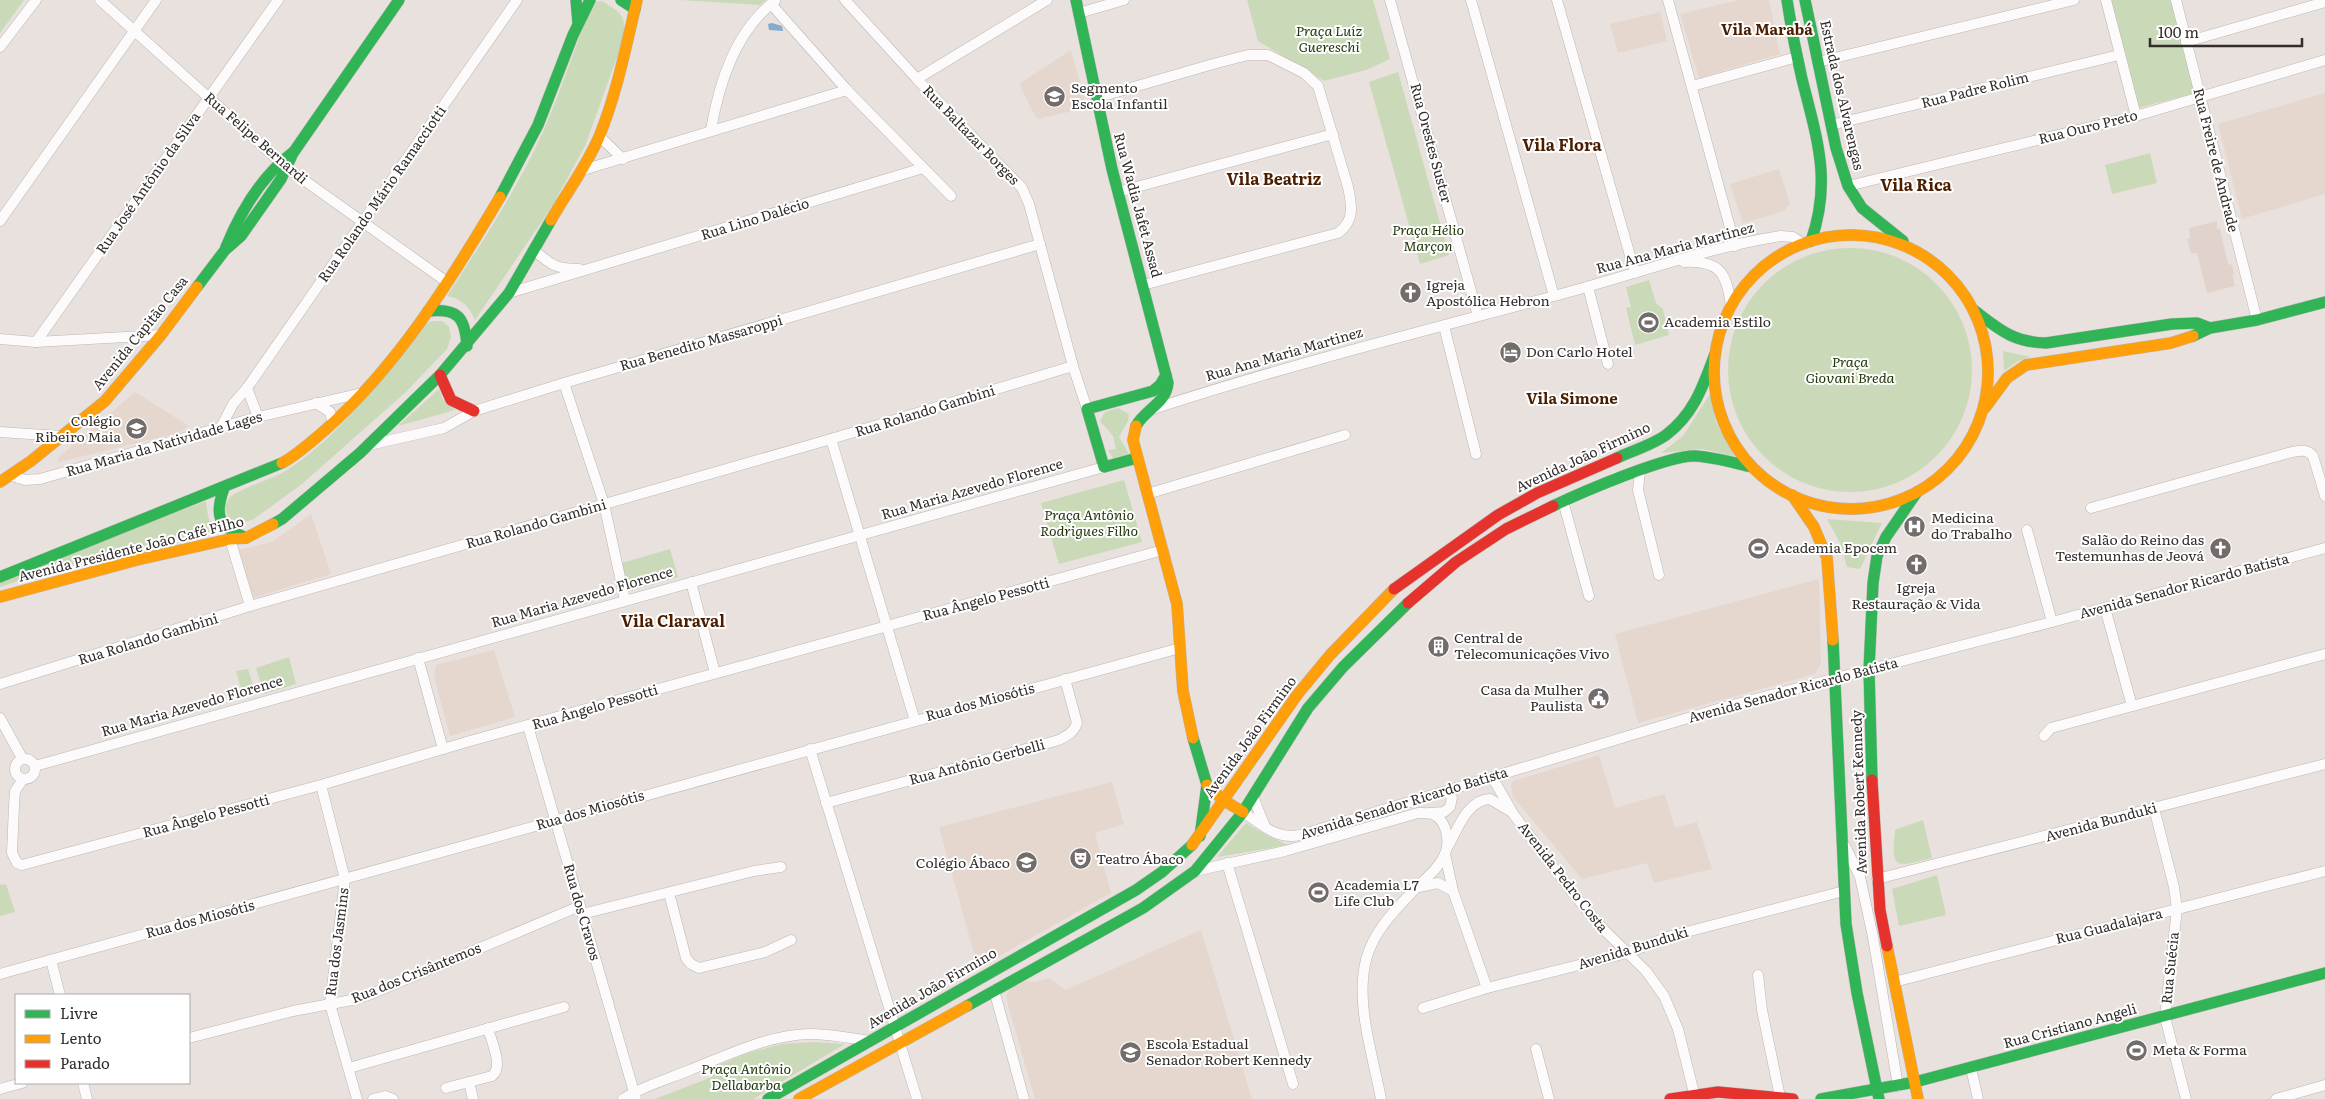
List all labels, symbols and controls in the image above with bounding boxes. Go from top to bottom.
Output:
scale bar [2150,15,2302,47]
district label: Vila Marabá [1721,17,1813,40]
street label: Estrada dos Alvarengas [1816,18,1870,172]
park label: Praça Luíz Guereschi [1296,20,1362,56]
text: 100 m [2158,20,2199,43]
street label: Rua Padre Rolim [1919,66,2031,112]
place label: Segmento Escola Infantil [1071,77,1168,113]
street label: Rua Baltazar Borges [919,80,1025,189]
street label: Rua Orestes Suster [1406,80,1458,205]
school or university icon: Segmento Escola Infantil [1043,84,1067,108]
street label: Rua Freire de Andrade [2189,86,2245,234]
street label: Rua Felipe Bernardi [201,87,313,188]
street label: Rua Rolando Mário Ramacciotti [312,101,450,286]
street label: Rua Ouro Preto [2036,104,2139,148]
street label: Rua José Antônio da Silva [90,107,204,258]
street label: Rua Wadia Jafet Assad [1110,130,1168,280]
district label: Vila Flora [1522,132,1603,156]
district label: Vila Beatriz [1227,166,1322,190]
district label: Vila Rica [1880,172,1953,196]
street label: Rua Lino Dalécio [698,192,811,244]
street label: Rua Ana Maria Martinez [1594,216,1756,278]
park label: Praça Hélio Marçon [1392,219,1464,255]
street label: Avenida Capitão Casa [87,271,192,394]
place label: Igreja Apostólica Hebron [1426,274,1550,310]
church icon: Igreja Apostólica Hebron [1398,281,1422,305]
street label: Rua Benedito Massaroppi [617,309,785,375]
sports icon: Academia Estilo [1636,310,1660,334]
place label: Academia Estilo [1664,311,1771,331]
street label: Rua Ana Maria Martinez [1203,321,1365,385]
hotel icon: Don Carlo Hotel [1498,340,1522,364]
place label: Don Carlo Hotel [1526,341,1633,361]
park label: Praça Giovani Breda [1805,351,1895,387]
street label: Rua Rolando Gambini [852,379,997,441]
district label: Vila Simone [1526,386,1618,409]
street label: Rua Maria da Natividade Lages [63,405,264,481]
place label: Colégio Ribeiro Maia [35,410,121,446]
street label: Avenida João Firmino [1512,416,1653,496]
school or university icon: Colégio Ribeiro Maia [125,417,149,441]
street label: Rua Maria Azevedo Florence [878,452,1065,524]
street label: Rua Rolando Gambini [463,493,609,553]
park label: Praça Antônio Rodrigues Filho [1040,504,1138,540]
place label: Medicina do Trabalho [1931,507,2012,543]
street label: Avenida Presidente João Café Filho [16,510,246,586]
hospital icon: Medicina do Trabalho [1903,514,1927,538]
place label: Salão do Reino das Testemunhas de Jeová [2055,529,2204,565]
sports icon: Academia Epocem [1747,536,1771,560]
church icon: Salão do Reino das Testemunhas de Jeová [2208,536,2232,560]
place label: Academia Epocem [1775,537,1898,557]
street label: Avenida Senador Ricardo Batista [2077,547,2291,623]
church icon: Igreja Restauração & Vida [1904,553,1928,577]
street label: Rua Maria Azevedo Florence [488,560,675,632]
street label: Rua Ângelo Pessotti [920,571,1052,625]
place label: Igreja Restauração & Vida [1851,577,1981,613]
street label: Rua Rolando Gambini [75,607,220,669]
district label: Vila Claraval [621,608,725,632]
place label: Central de Telecomunicações Vivo [1454,627,1610,663]
building icon: Central de Telecomunicações Vivo [1426,634,1450,658]
street label: Avenida Senador Ricardo Batista [1686,651,1900,727]
street label: Rua Maria Azevedo Florence [98,669,285,741]
street label: Avenida João Firmino [1198,671,1300,801]
street label: Rua dos Miosótis [923,677,1036,725]
street label: Rua Ângelo Pessotti [529,678,660,734]
place label: Casa da Mulher Paulista [1481,679,1583,715]
public building icon: Casa da Mulher Paulista [1587,686,1611,710]
street label: Avenida Robert Kennedy [1845,709,1871,874]
street label: Rua Antônio Gerbelli [907,733,1047,789]
street label: Avenida Senador Ricardo Batista [1297,761,1510,843]
street label: Rua dos Miosótis [533,784,646,834]
street label: Rua Ângelo Pessotti [140,788,272,842]
street label: Avenida Bunduki [2043,796,2159,846]
street label: Avenida Pedro Costa [1514,817,1614,936]
theatre icon: Teatro Ábaco [1068,847,1092,871]
place label: Teatro Ábaco [1096,848,1184,868]
school or university icon: Colégio Ábaco [1014,851,1038,875]
place label: Colégio Ábaco [916,852,1010,872]
street label: Rua dos Cravos [560,861,606,963]
place label: Academia L7 Life Club [1334,874,1419,910]
sports icon: Academia L7 Life Club [1306,881,1330,905]
street label: Rua dos Jasmins [319,887,353,997]
street label: Rua dos Miosótis [143,894,256,942]
street label: Rua Guadalajara [2053,902,2165,948]
street label: Avenida Bunduki [1575,921,1691,973]
street label: Rua Suécia [2155,930,2183,1005]
street label: Rua dos Crisântemos [348,937,484,1007]
street label: Avenida João Firmino [863,942,1000,1032]
legend [15,994,190,1084]
street label: Rua Cristiano Angeli [2001,998,2139,1052]
text: Livre [60,1001,98,1024]
text: Lento [60,1026,102,1049]
place label: Escola Estadual Senador Robert Kennedy [1146,1033,1312,1069]
sports icon: Meta & Forma [2124,1038,2148,1062]
place label: Meta & Forma [2152,1039,2247,1059]
school or university icon: Escola Estadual Senador Robert Kennedy [1118,1040,1142,1064]
text: Parado [60,1051,110,1074]
park label: Praça Antônio Dellabarba [701,1058,791,1094]

